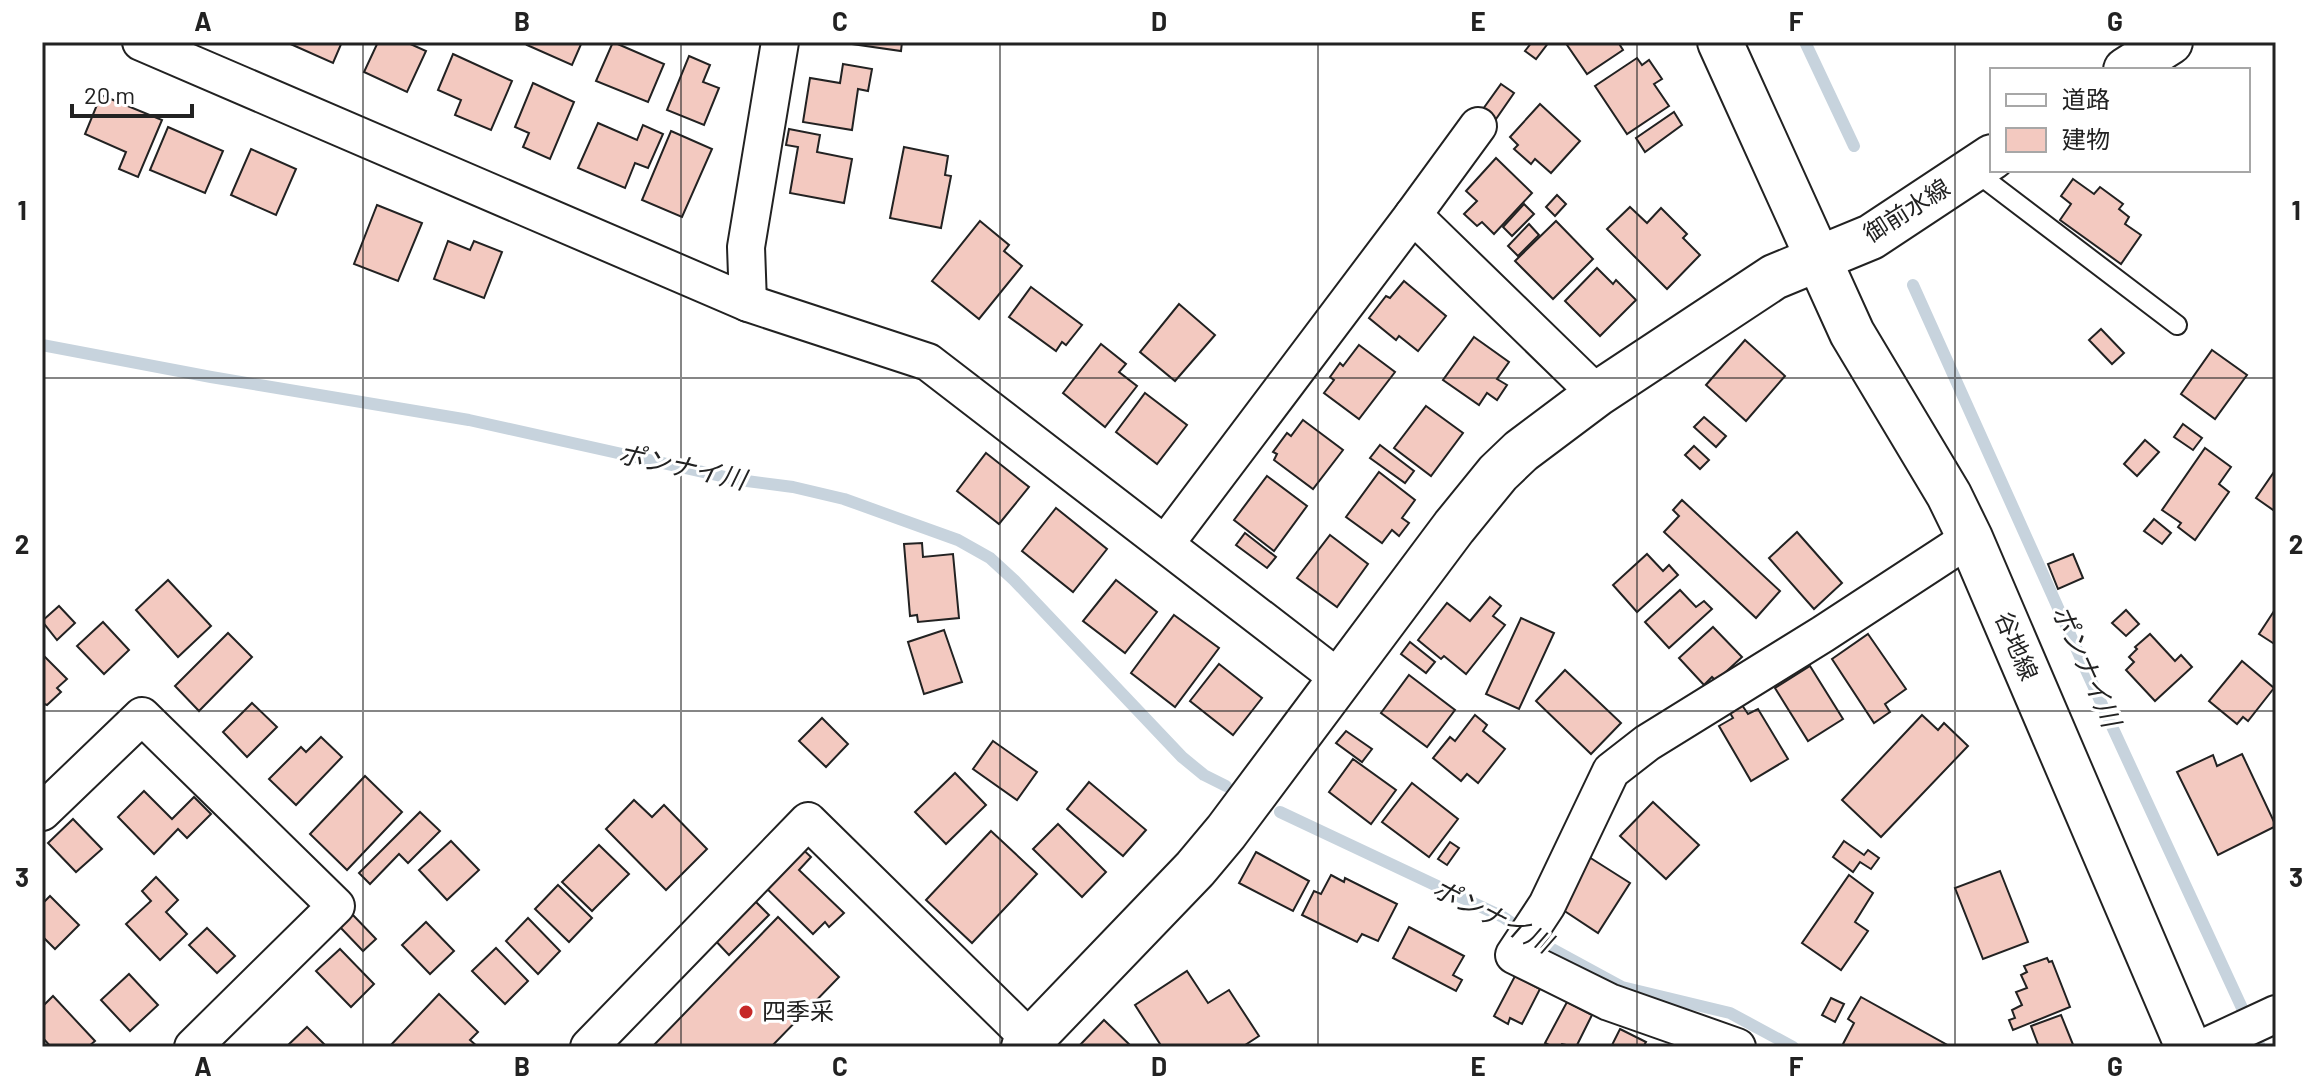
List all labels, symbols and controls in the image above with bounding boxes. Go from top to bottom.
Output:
text: A [194,5,212,36]
text: B [514,5,530,36]
text: C [832,5,848,36]
text: D [1151,5,1167,36]
text: E [1470,5,1486,36]
text: F [1789,5,1804,36]
text: G [2107,5,2123,36]
scale bar [72,68,192,118]
legend [1990,68,2250,172]
text: 20 m [84,80,135,109]
text: 道路 [2062,84,2110,113]
text: 建物 [2062,124,2110,153]
street label: 御前水線 [1858,172,1955,247]
text: 1 [17,194,27,225]
text: 1 [2291,194,2301,225]
water label: ポンナイ川 [616,437,752,495]
text: 2 [15,528,29,559]
text: 2 [2289,528,2303,559]
water label: ポンナイ川 [2047,600,2129,734]
street label: 谷地線 [1990,607,2045,684]
text: 3 [15,861,29,892]
text: 3 [2289,861,2303,892]
water label: ポンナイ川 [1428,871,1560,959]
place label: 四季采 [762,996,834,1025]
marker: 四季采 [737,1003,755,1021]
text: A [194,1050,212,1081]
text: B [514,1050,530,1081]
text: C [832,1050,848,1081]
text: D [1151,1050,1167,1081]
text: E [1470,1050,1486,1081]
text: F [1789,1050,1804,1081]
text: G [2107,1050,2123,1081]

